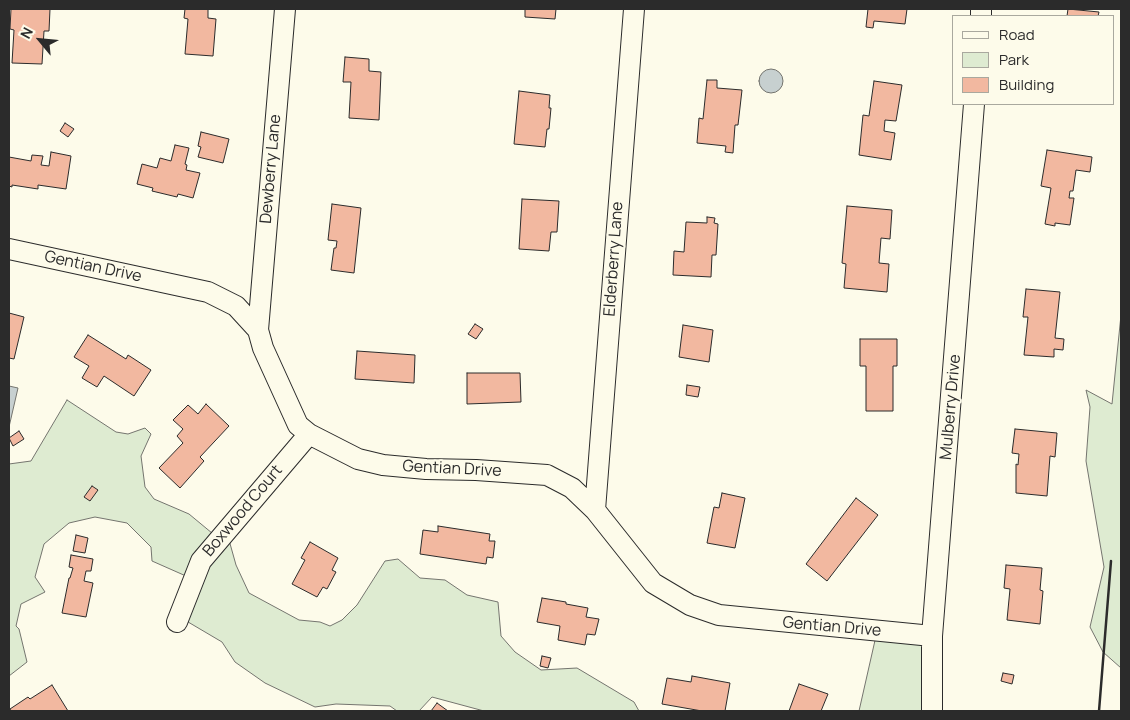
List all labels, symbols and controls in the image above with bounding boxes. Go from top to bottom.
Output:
north arrow [15,15,65,65]
legend [952,15,1115,105]
text: N [16,24,37,42]
text: Road [999,24,1035,45]
text: Park [999,49,1029,70]
text: Building [999,74,1054,95]
street label: Dewberry Lane [257,113,285,225]
street label: Elderberry Lane [600,201,628,317]
street label: Gentian Drive [43,247,143,287]
street label: Mulberry Drive [937,353,965,461]
street label: Gentian Drive [402,457,502,481]
street label: Boxwood Court [199,461,287,561]
street label: Gentian Drive [782,613,882,641]

